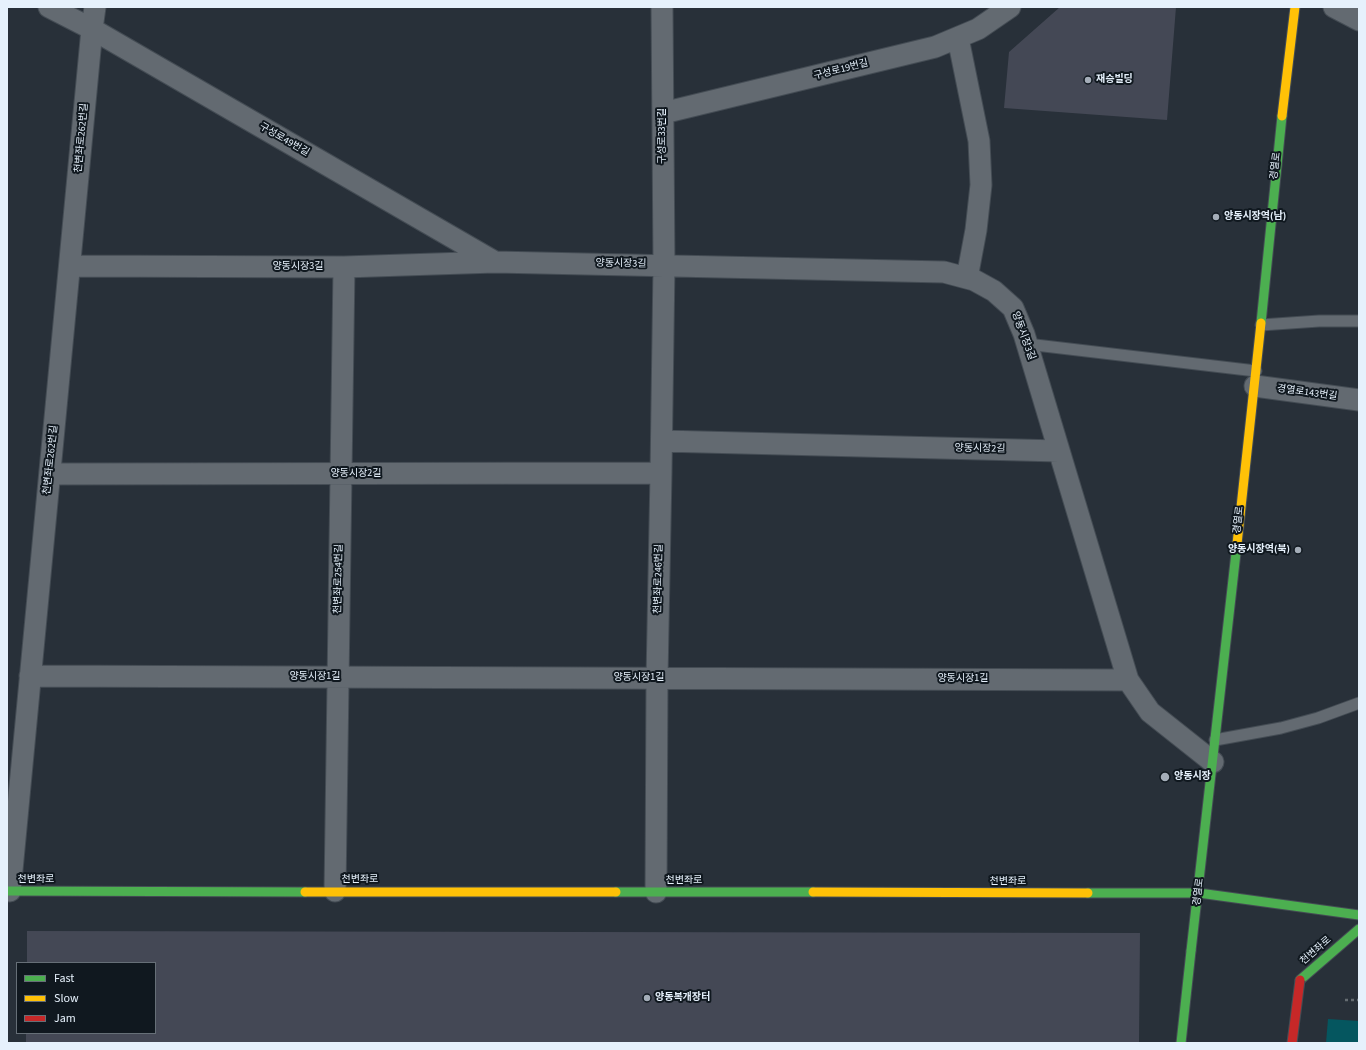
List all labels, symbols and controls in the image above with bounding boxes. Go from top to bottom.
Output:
street label: 구성로19번길 [812,57,870,83]
place label: 재승빌딩 [1096,74,1133,86]
marker: 재승빌딩 [1083,75,1093,85]
street label: 천변좌로262번길 [73,103,91,173]
street label: 구성로33번길 [657,108,669,164]
street label: 구성로49번길 [257,121,311,159]
street label: 경열로 [1268,152,1284,180]
place label: 양동시장역(남) [1224,211,1286,223]
marker: 양동시장역(남) [1211,212,1221,222]
street label: 양동시장3길 [595,258,647,270]
street label: 양동시장3길 [273,261,323,273]
street label: 양동시장3길 [1009,310,1037,362]
street label: 경열로143번길 [1276,383,1338,403]
street label: 천변좌로262번길 [41,425,61,495]
street label: 양동시장2길 [954,443,1006,455]
street label: 양동시장2길 [331,468,381,480]
street label: 경열로 [1232,506,1246,534]
street label: 천변좌로254번길 [332,544,346,614]
street label: 천변좌로246번길 [652,544,666,614]
place label: 양동시장역(북) [1228,544,1290,556]
marker: 양동시장역(북) [1293,545,1303,555]
street label: 양동시장1길 [290,671,340,683]
street label: 양동시장1길 [614,672,664,684]
street label: 양동시장1길 [938,673,988,685]
marker: 양동시장 [1159,771,1171,783]
place label: 양동시장 [1174,771,1211,783]
street label: 천변좌로 [18,874,54,886]
street label: 천변좌로 [342,874,378,886]
street label: 천변좌로 [666,875,702,887]
street label: 천변좌로 [990,876,1026,888]
street label: 경열로 [1191,878,1207,906]
street label: 천변좌로 [1298,934,1334,968]
legend [16,962,156,1034]
text: Fast [54,970,74,987]
text: Slow [54,990,79,1007]
place label: 양동복개장터 [655,992,710,1004]
marker: 양동복개장터 [642,993,652,1003]
text: Jam [54,1010,76,1027]

